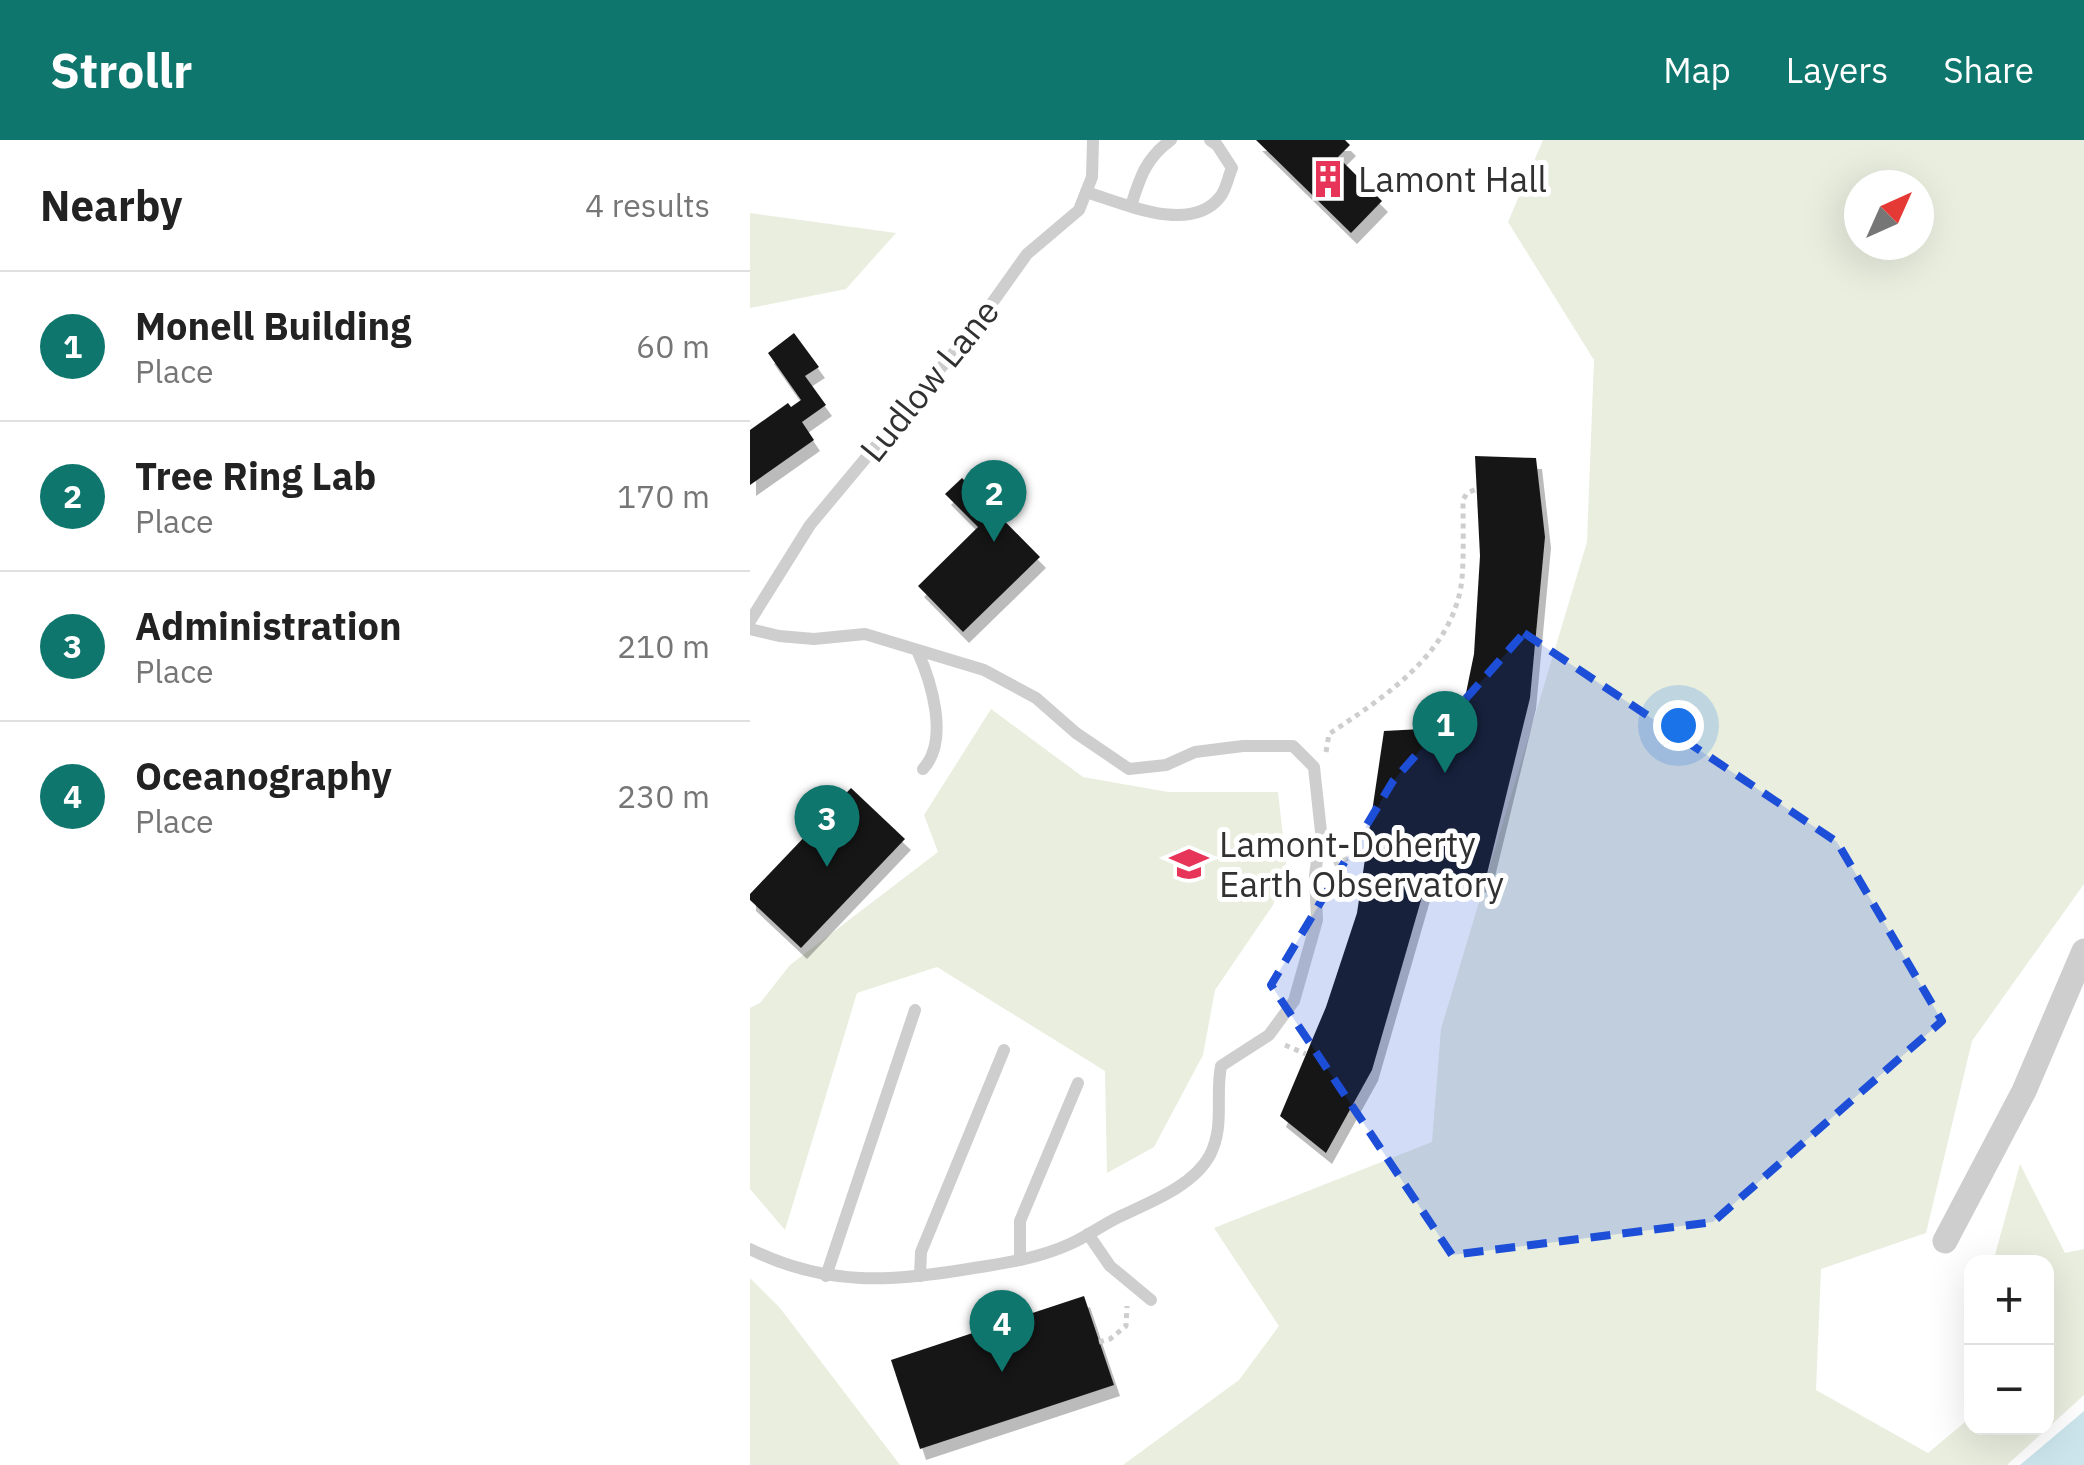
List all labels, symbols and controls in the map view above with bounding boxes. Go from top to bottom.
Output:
text: Strollr [50,39,192,101]
text: Map [1663,47,1731,93]
text: Layers [1786,47,1888,93]
text: Share [1943,47,2034,93]
place label: Lamont Hall [1358,156,1547,202]
building icon: Lamont Hall [1307,158,1349,200]
north arrow [1844,170,1934,260]
text: Nearby [40,178,182,233]
text: 4 results [585,184,710,226]
street label: Ludlow Lane [849,289,1009,471]
text: Monell Building [135,301,411,350]
text: 1 [63,325,82,367]
text: 60 m [636,325,710,367]
text: Place [135,350,214,392]
text: Tree Ring Lab [135,451,376,500]
pin: 2 [962,460,1026,542]
text: 2 [63,475,82,517]
text: 170 m [617,475,710,517]
text: Place [135,500,214,542]
text: Administration [135,601,402,650]
text: 3 [63,625,82,667]
text: 210 m [617,625,710,667]
text: Place [135,650,214,692]
pin: 1 [1412,690,1478,773]
your location [1653,700,1704,751]
text: Oceanography [135,751,392,800]
text: 4 [63,775,82,817]
text: 230 m [617,775,710,817]
pin: 3 [794,784,860,867]
text: Place [135,800,214,842]
place label: Lamont-Doherty Earth Observatory [1219,821,1504,907]
school or university icon: Lamont-Doherty Earth Observatory [1168,843,1210,885]
map controls [1964,1255,2054,1435]
button: + [1964,1255,2054,1345]
pin: 4 [970,1290,1034,1372]
button: − [1964,1345,2054,1435]

